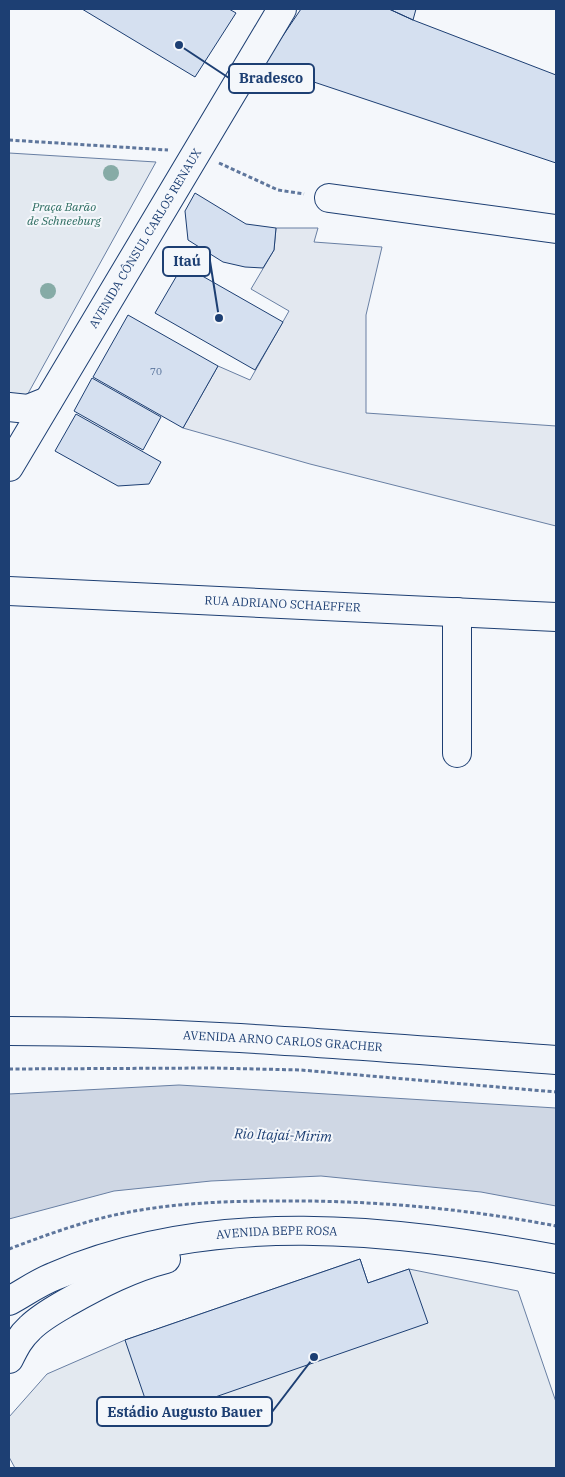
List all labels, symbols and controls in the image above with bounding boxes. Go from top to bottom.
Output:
callout: Bradesco [229,64,314,93]
text: Bradesco [239,69,303,87]
street label: AVENIDA CÔNSUL CARLOS RENAUX [85,146,204,331]
park label: Praça Barão de Schneeburg [27,199,101,228]
callout: Itaú [163,247,210,276]
text: Itaú [173,252,201,270]
house number: 70 [150,365,162,378]
street label: RUA ADRIANO SCHAEFFER [204,592,361,615]
street label: AVENIDA ARNO CARLOS GRACHER [183,1027,383,1054]
water label: Rio Itajaí-Mirim [233,1124,332,1146]
street label: AVENIDA BEPE ROSA [215,1223,339,1242]
callout: Estádio Augusto Bauer [97,1397,272,1426]
text: Estádio Augusto Bauer [107,1403,263,1421]

